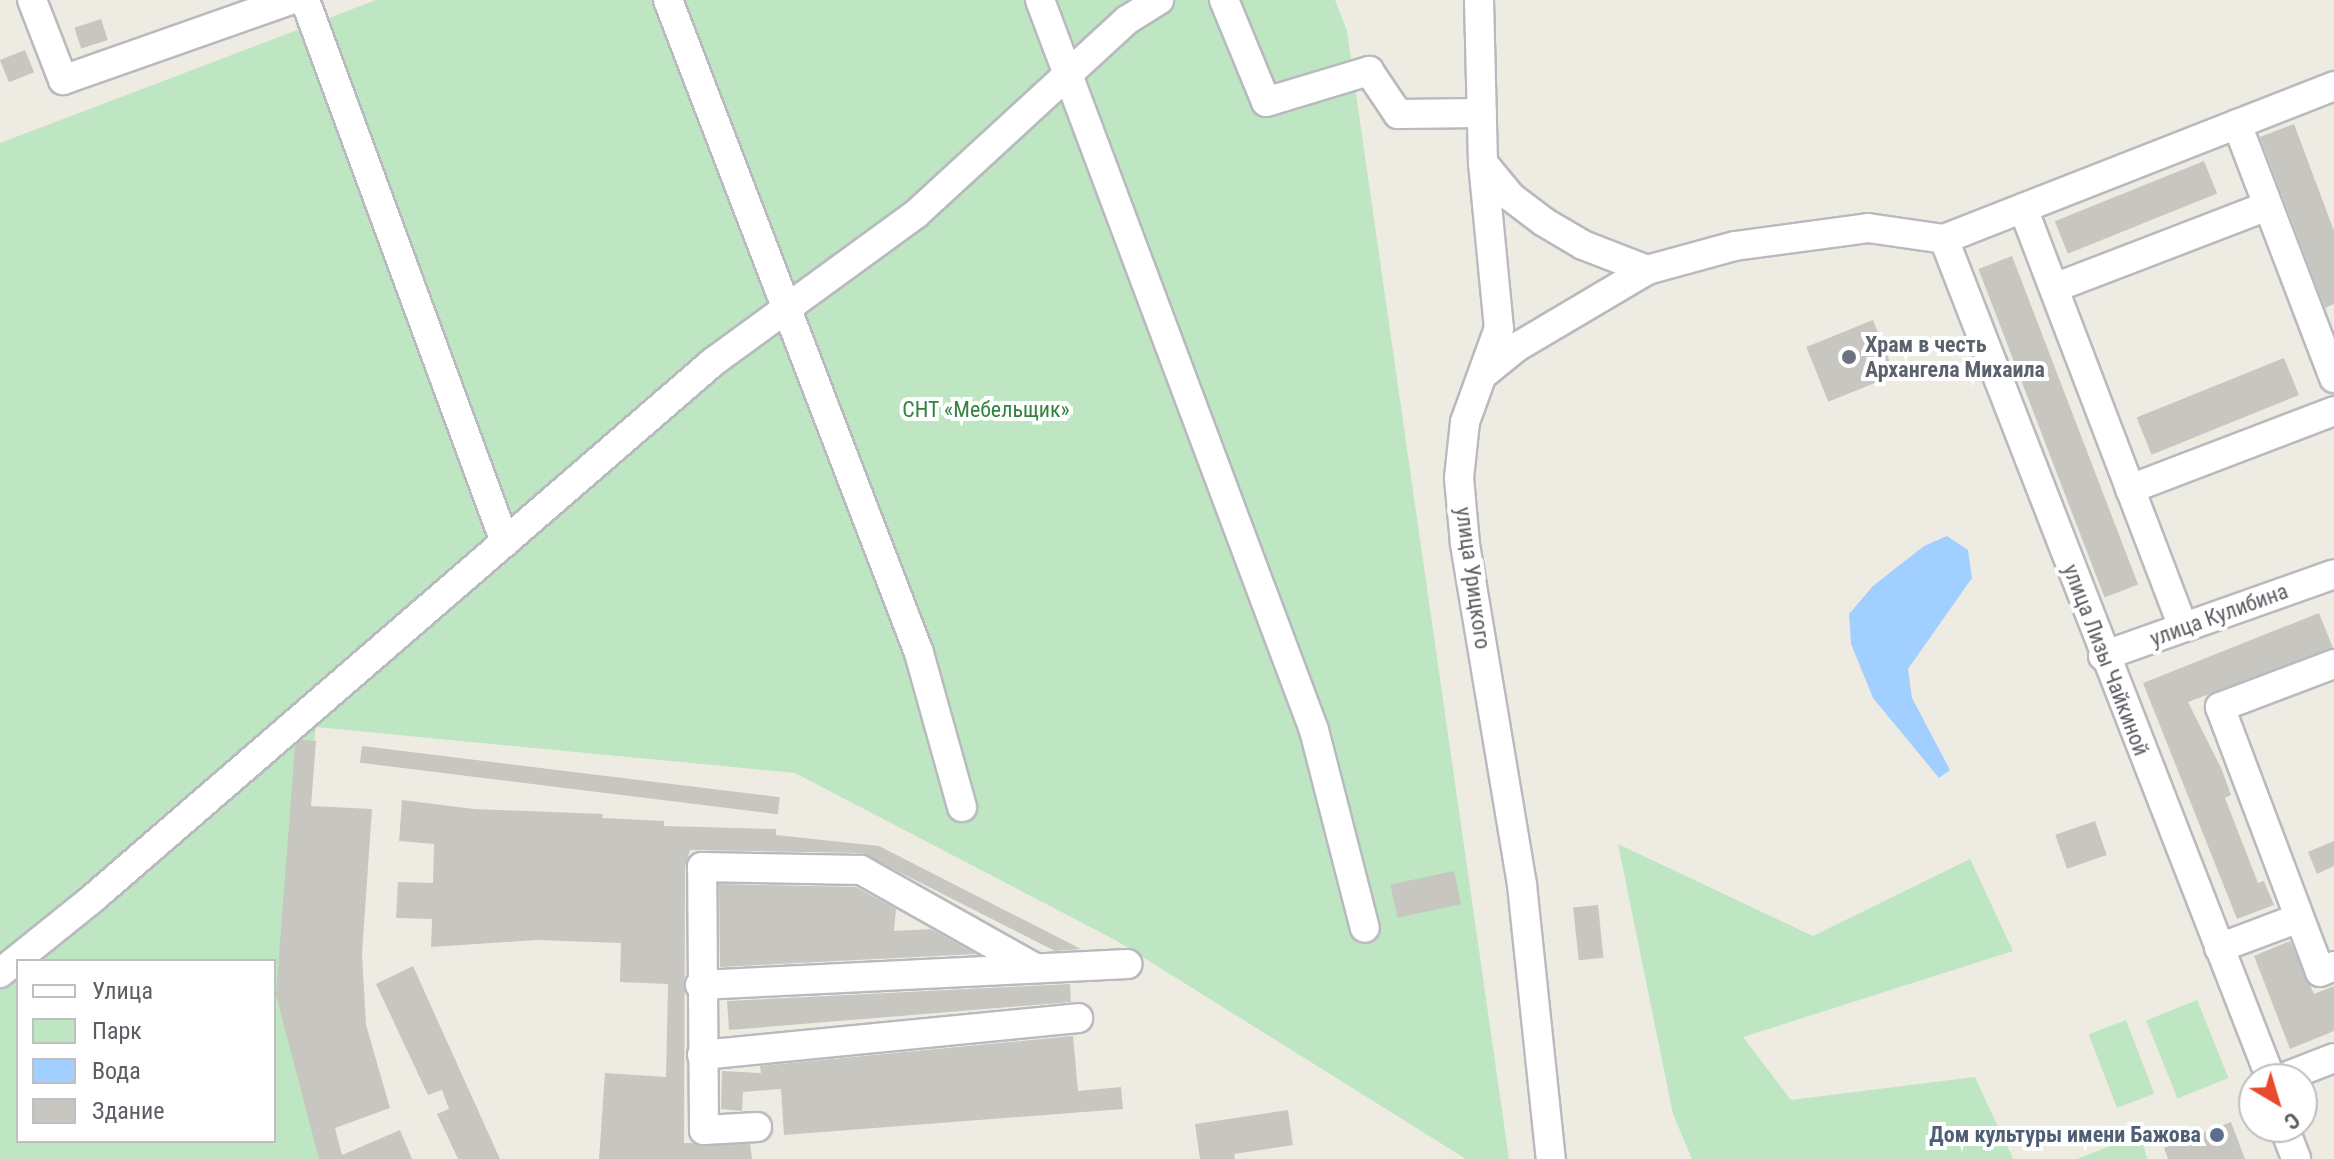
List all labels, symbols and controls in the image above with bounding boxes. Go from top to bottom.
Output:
place label: Храм в честь Архангела Михаила [1865,331,2045,382]
marker: Храм в честь Архангела Михаила [1840,348,1858,366]
park label: СНТ «Мебельщик» [902,397,1070,423]
street label: улица Урицкого [1450,505,1496,651]
street label: улица Лизы Чайкиной [2057,560,2155,760]
street label: улица Кулибина [2146,578,2292,652]
legend [16,959,276,1143]
text: Улица [92,977,153,1005]
text: Парк [92,1017,142,1045]
text: Вода [92,1057,141,1085]
north arrow [2238,1063,2318,1143]
text: Здание [92,1097,164,1125]
text: С [2279,1107,2304,1134]
place label: Дом культуры имени Бажова [1929,1122,2201,1148]
marker: Дом культуры имени Бажова [2208,1126,2226,1144]

